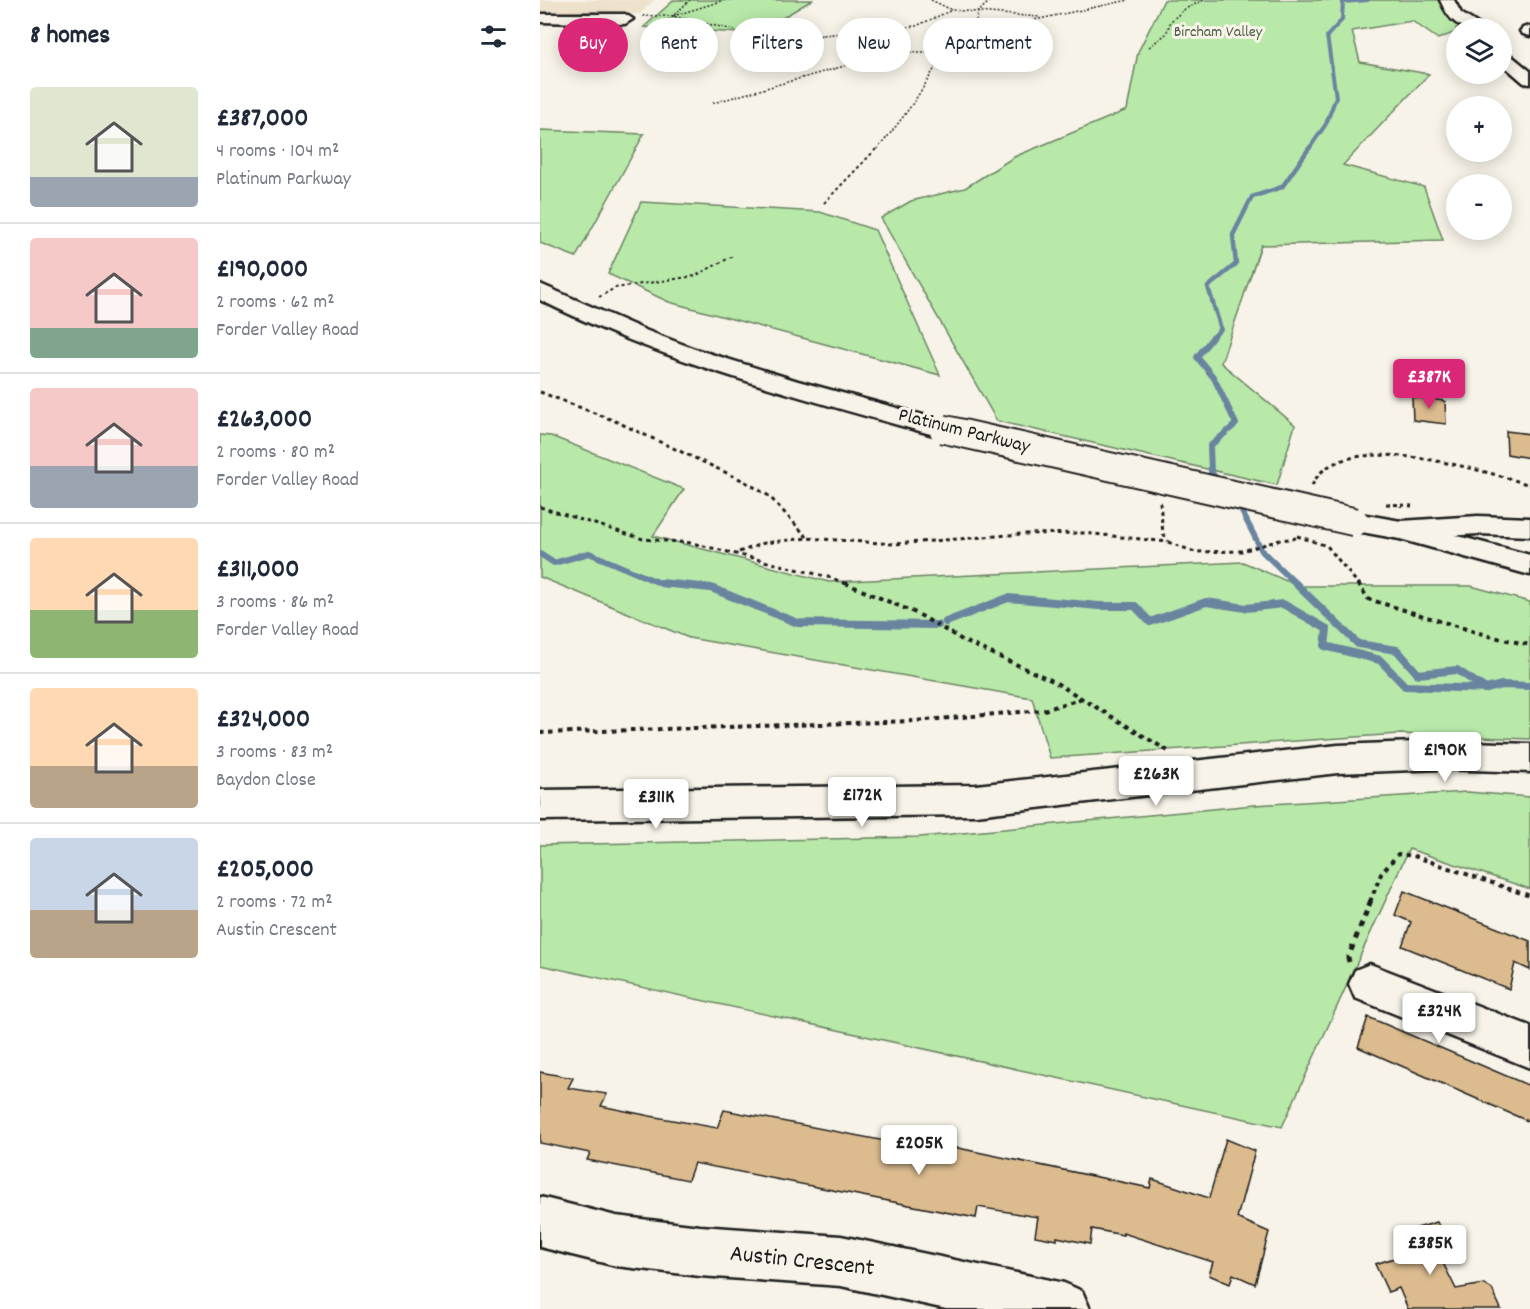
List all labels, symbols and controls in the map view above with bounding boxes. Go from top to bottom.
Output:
text: 8 homes [30,18,110,55]
chip: Buy [558,18,628,72]
chip: Rent [640,18,718,72]
chip: Filters [730,18,824,72]
chip: New [836,18,911,72]
chip: Apartment [923,18,1053,72]
map controls [1446,18,1512,240]
button: layers [1446,18,1512,84]
icon: filters [477,20,510,53]
park label: Bircham Valley [1174,21,1263,44]
button: + [1446,96,1512,162]
text: £387,000 [216,101,308,138]
icon: home [78,111,150,183]
text: 4 rooms · 104 m² [216,138,339,166]
text: Platinum Parkway [216,166,351,194]
button: − [1446,174,1512,240]
text: £190,000 [216,252,308,289]
icon: home [78,262,150,334]
text: 2 rooms · 62 m² [216,289,335,317]
text: Forder Valley Road [216,317,359,345]
pin: £387K [1387,359,1471,410]
text: £387K [1407,364,1451,392]
text: £263,000 [216,402,312,439]
street label: Platinum Parkway [895,402,1034,462]
icon: home [78,412,150,484]
text: 2 rooms · 80 m² [216,439,335,467]
text: Forder Valley Road [216,467,359,495]
text: £311,000 [216,552,299,589]
icon: home [78,562,150,634]
text: 3 rooms · 86 m² [216,589,334,617]
text: Forder Valley Road [216,617,359,645]
text: £324,000 [216,702,310,739]
icon: home [78,712,150,784]
pin: £190K [1403,732,1487,783]
text: £190K [1423,737,1467,765]
text: 3 rooms · 83 m² [216,739,333,767]
pin: £263K [1114,756,1198,807]
text: £263K [1133,761,1179,789]
text: Baydon Close [216,767,316,795]
pin: £172K [820,777,904,828]
pin: £311K [614,779,698,830]
text: £172K [842,782,882,810]
text: £311K [638,784,674,812]
text: £205,000 [216,852,314,889]
icon: home [78,862,150,934]
text: 2 rooms · 72 m² [216,889,332,917]
text: Austin Crescent [216,917,337,945]
pin: £324K [1397,993,1481,1044]
text: £324K [1416,998,1462,1026]
pin: £205K [877,1125,961,1176]
text: £205K [895,1130,943,1158]
pin: £385K [1388,1225,1472,1276]
text: £385K [1407,1230,1453,1258]
street label: Austin Crescent [728,1238,876,1286]

